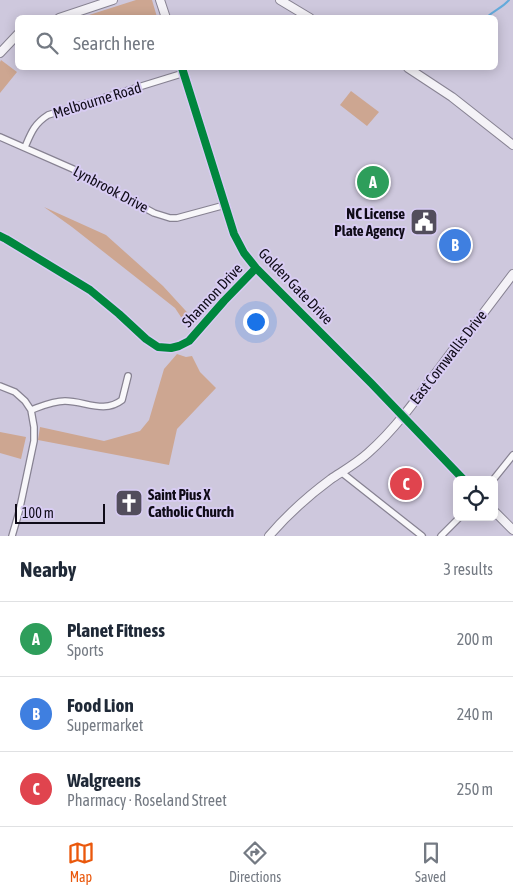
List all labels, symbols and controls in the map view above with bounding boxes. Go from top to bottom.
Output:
search box [15,15,498,70]
icon: search [33,29,61,57]
text: Search here [73,32,155,54]
street label: Melbourne Road [51,79,143,121]
street label: Lynbrook Drive [71,162,151,216]
pin: A [357,163,389,201]
place label: NC License Plate Agency [334,205,406,239]
public building icon: NC License Plate Agency [409,207,439,237]
pin: B [439,226,471,264]
street label: Golden Gate Drive [255,244,337,328]
street label: Shannon Drive [178,260,246,330]
street label: East Cornwallis Drive [406,307,490,407]
your location [243,309,269,335]
pin: C [390,465,422,503]
map controls [453,476,498,521]
button: locate [453,476,498,521]
place label: Saint Pius X Catholic Church [148,486,234,520]
church icon: Saint Pius X Catholic Church [114,488,144,518]
scale bar [15,501,105,524]
text: 100 m [22,505,54,521]
text: Nearby [20,557,76,581]
text: 3 results [443,560,493,578]
text: Planet Fitness [67,619,165,641]
text: A [32,630,40,648]
text: 200 m [457,630,493,648]
text: Sports [67,641,104,659]
text: Food Lion [67,694,134,716]
text: B [32,705,40,723]
text: 240 m [457,705,493,723]
text: Supermarket [67,716,143,734]
text: Walgreens [67,769,141,791]
text: C [32,780,40,798]
text: 250 m [457,780,493,798]
text: Pharmacy · Roseland Street [67,791,227,809]
tab: Map [67,839,95,885]
tab: Directions [229,839,281,885]
tab: Saved [415,839,446,885]

